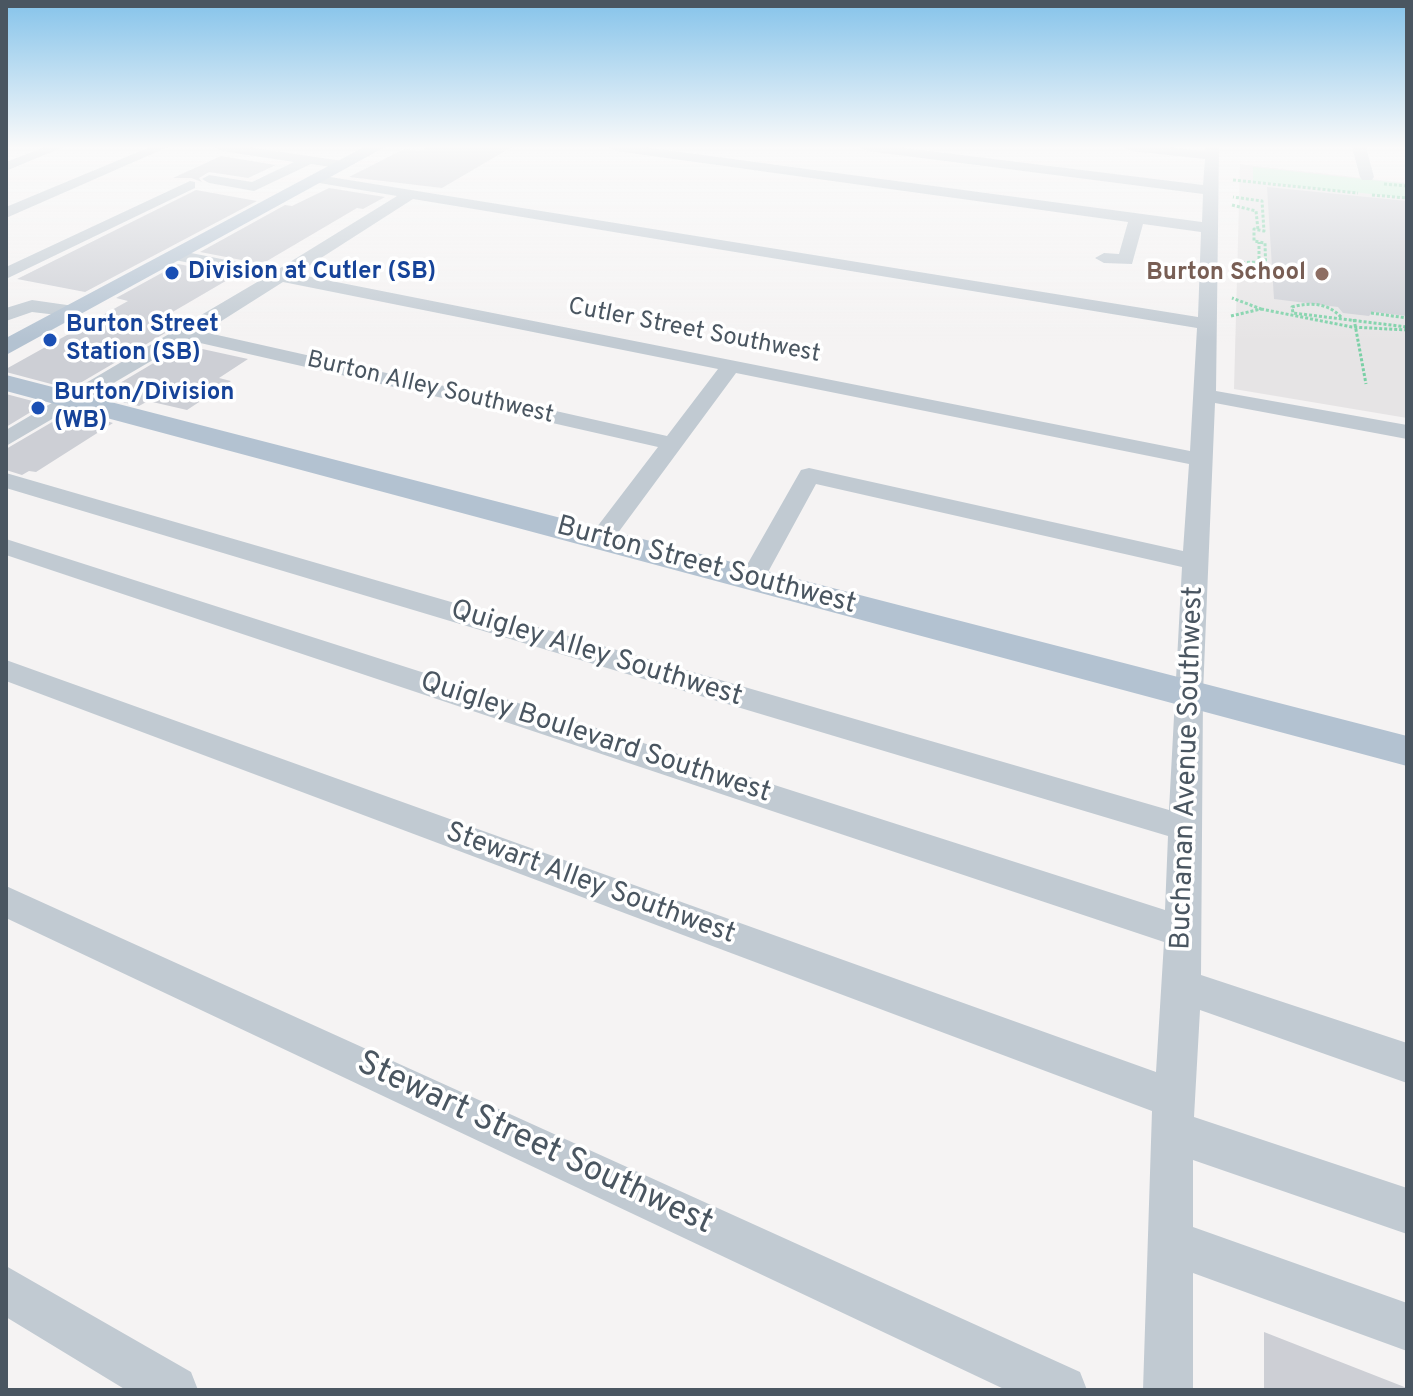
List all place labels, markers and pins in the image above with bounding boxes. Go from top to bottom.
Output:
place label: Division at Cutler (SB) [188,259,436,287]
place label: Burton School [1146,260,1306,288]
marker: Division at Cutler (SB) [163,264,181,282]
marker: Burton School [1313,265,1331,283]
place label: Burton Street Station (SB) [66,312,219,368]
marker: Burton Street Station (SB) [41,331,59,349]
place label: Burton/Division (WB) [54,380,234,436]
marker: Burton/Division (WB) [29,399,47,417]

